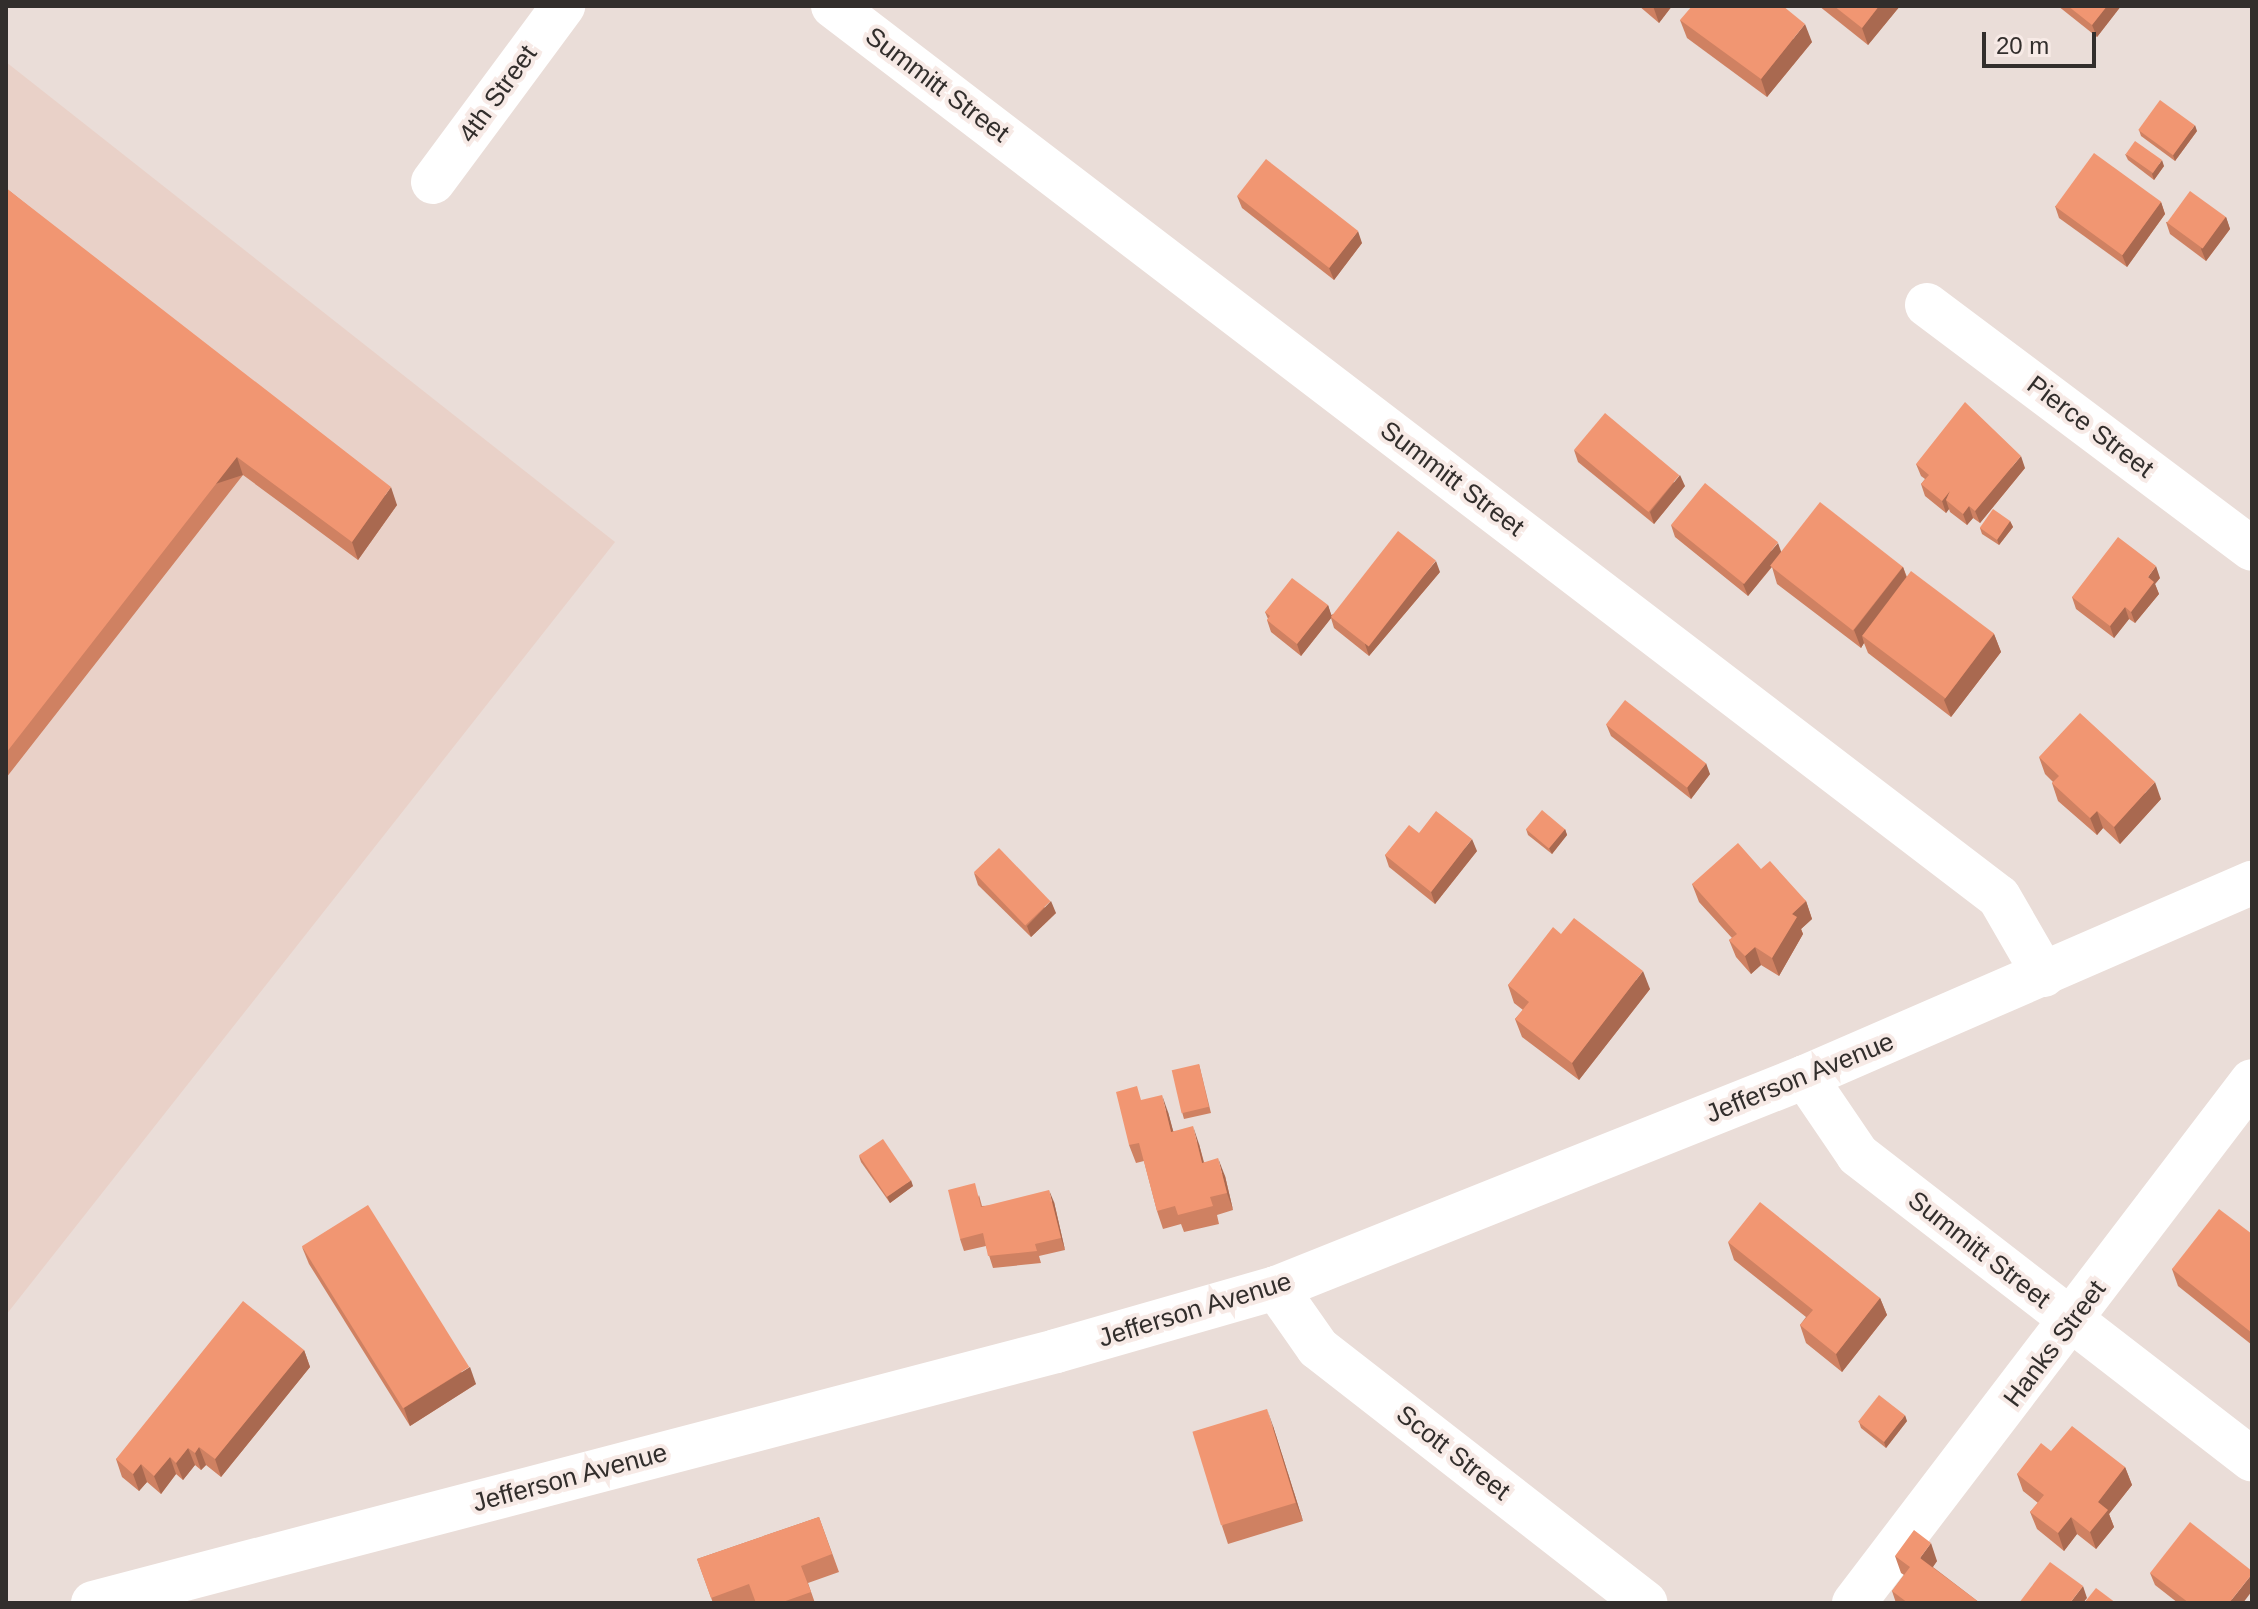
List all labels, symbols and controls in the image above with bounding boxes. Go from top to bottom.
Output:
scale bar [1986,16,2100,66]
street label: Summitt Street [859,21,1015,149]
text: 20 m [1996,32,2049,59]
street label: 4th Street [452,39,544,149]
street label: Pierce Street [2021,369,2159,485]
street label: Summitt Street [1374,415,1530,543]
street label: Jefferson Avenue [1701,1026,1899,1130]
street label: Summitt Street [1902,1185,2056,1315]
street label: Jefferson Avenue [1094,1266,1296,1354]
street label: Hanks Street [1997,1275,2113,1413]
street label: Scott Street [1390,1399,1516,1507]
street label: Jefferson Avenue [469,1437,671,1519]

